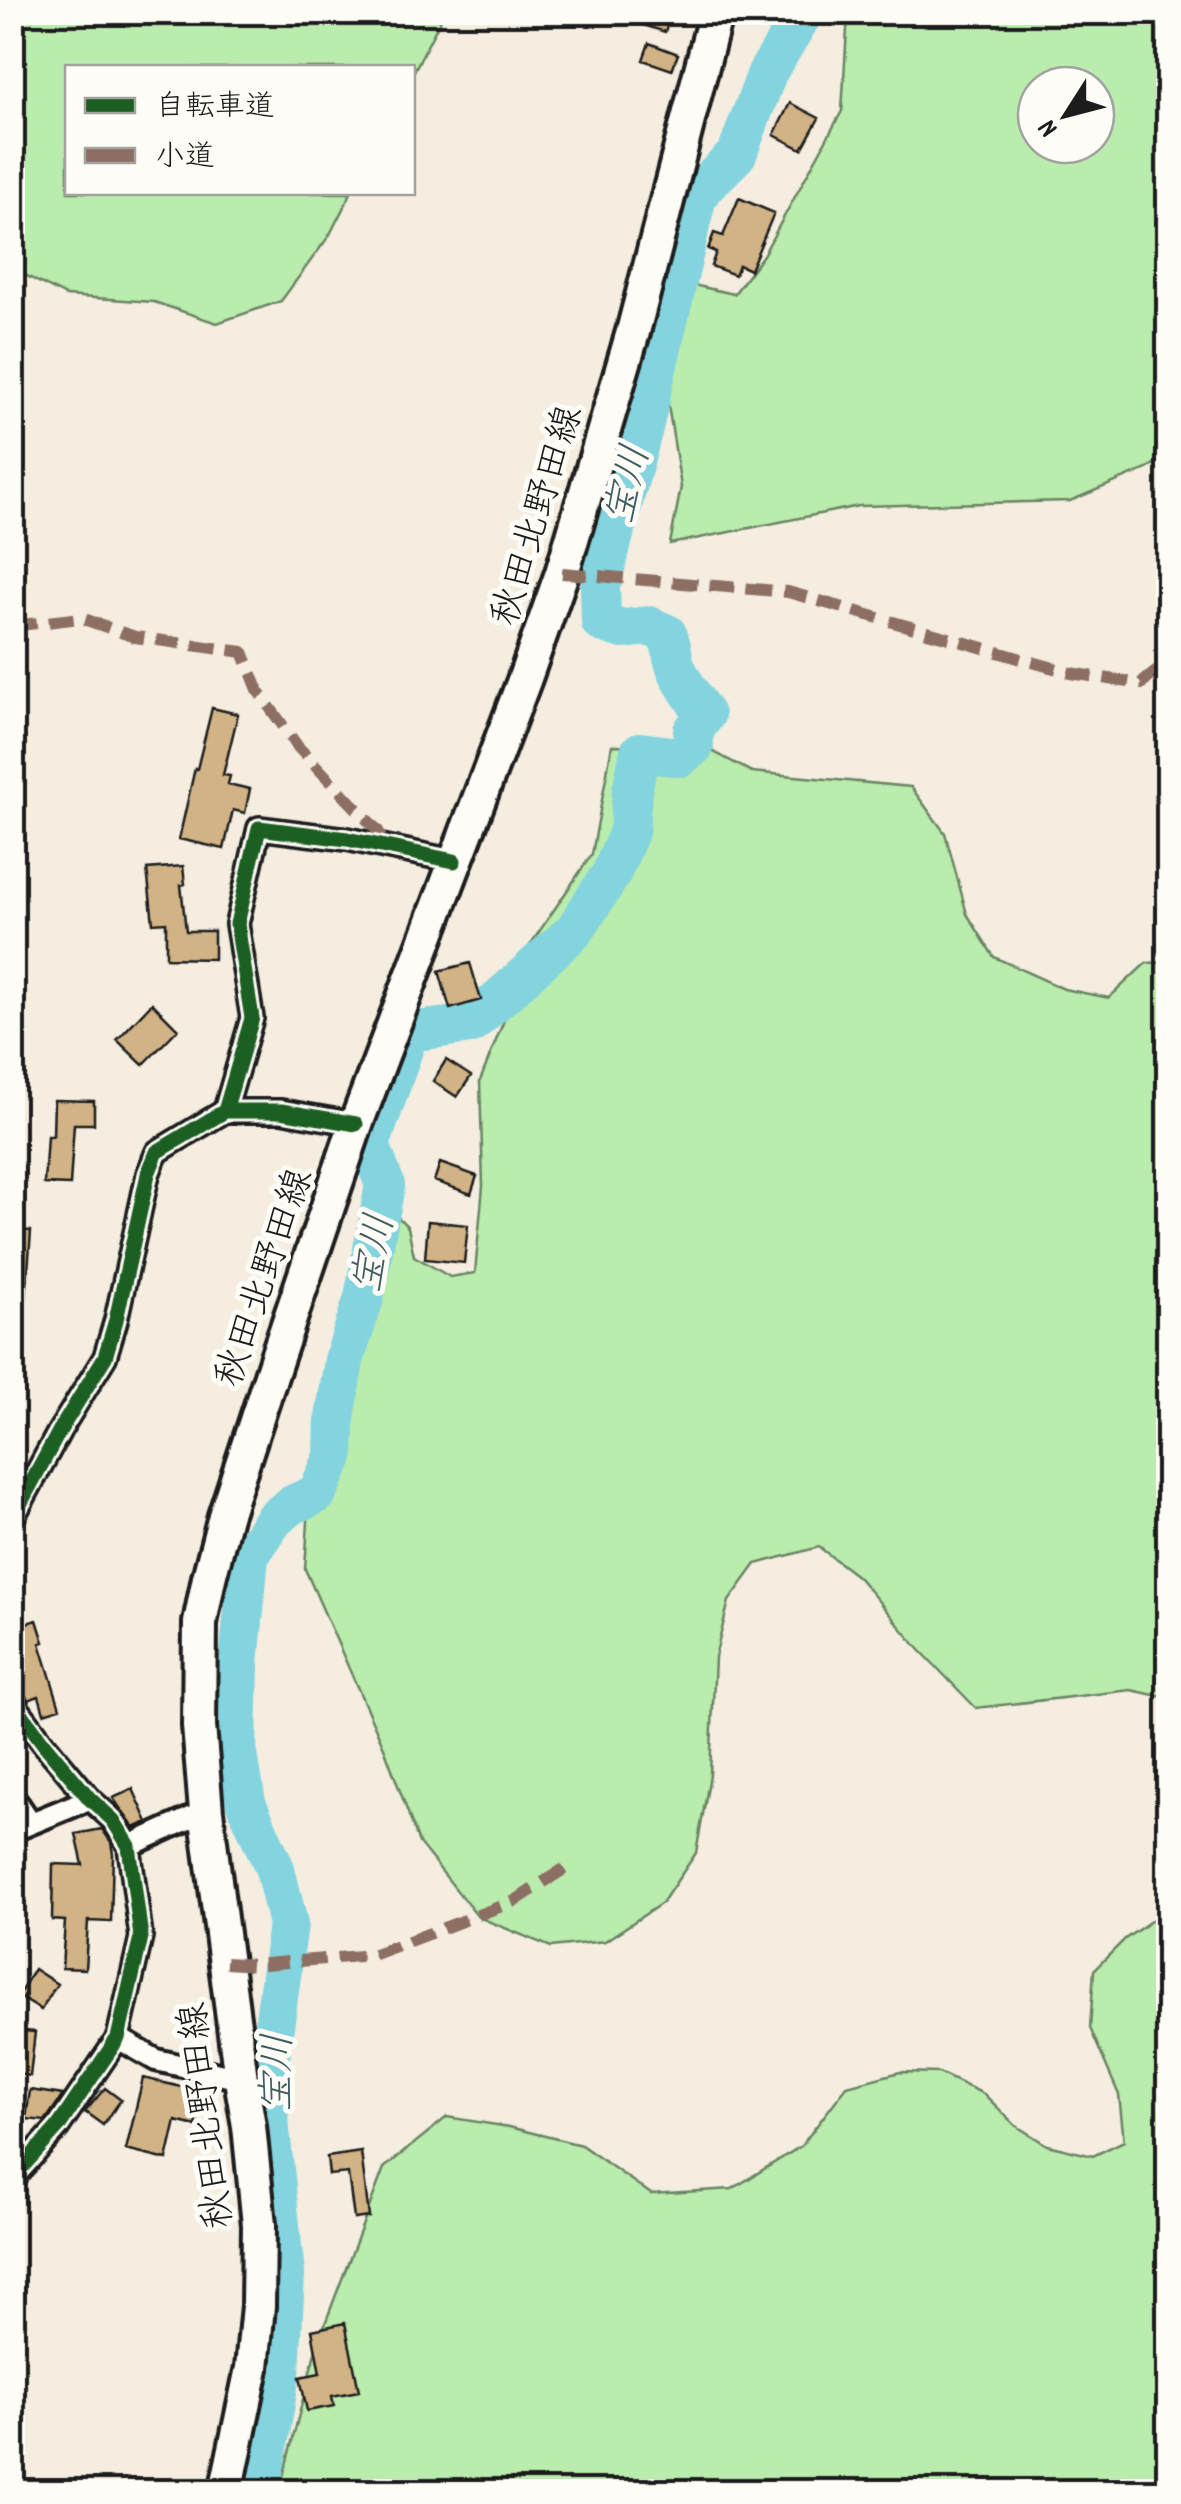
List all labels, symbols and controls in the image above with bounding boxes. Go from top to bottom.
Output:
legend [65,65,415,195]
north arrow [1016,65,1116,165]
text: 自転車道 [155,88,275,131]
text: N [1030,109,1070,144]
text: 小道 [155,138,215,181]
street label: 秋田北野田線 [481,400,600,634]
water label: 宝川 [594,440,669,531]
street label: 秋田北野田線 [204,1162,330,1396]
water label: 宝川 [342,1210,413,1299]
street label: 秋田北野田線 [168,1999,251,2232]
water label: 宝川 [252,2033,311,2114]

